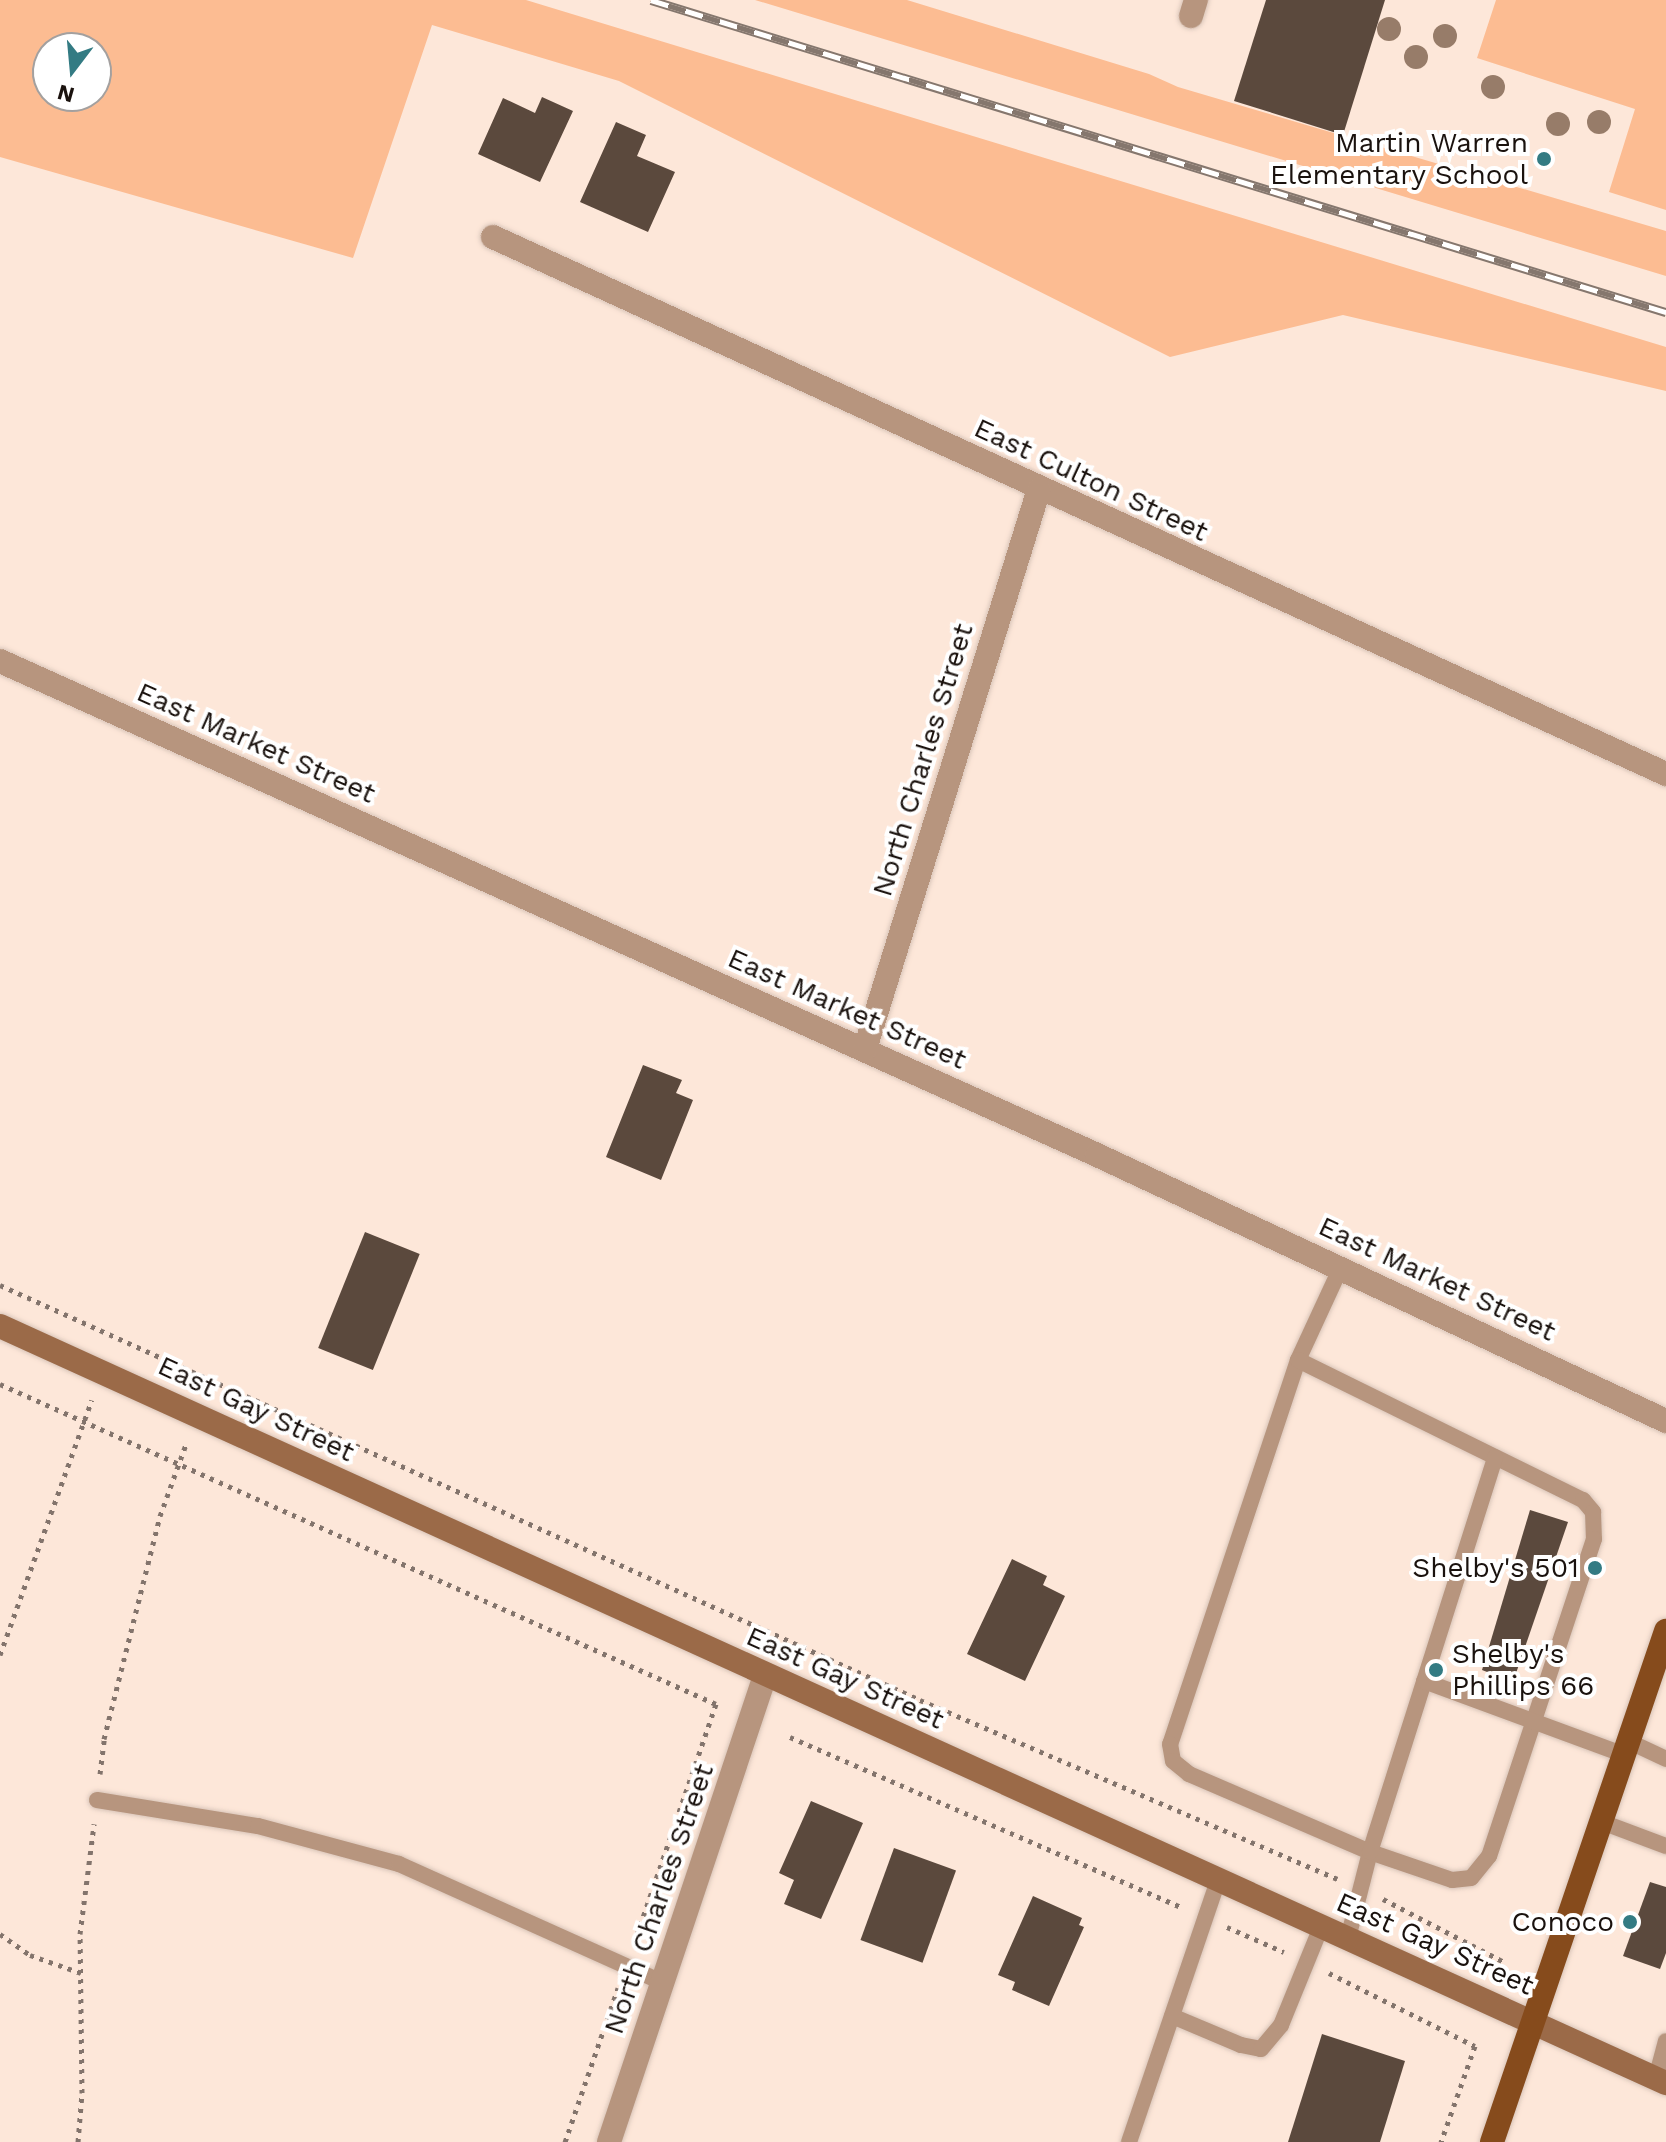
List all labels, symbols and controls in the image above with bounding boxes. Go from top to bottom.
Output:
north arrow [32,32,112,112]
text: N [55,79,77,108]
place label: Martin Warren Elementary School [1269,126,1528,192]
marker: Martin Warren Elementary School [1535,150,1553,168]
street label: East Culton Street [969,411,1213,549]
street label: North Charles Street [865,620,981,900]
street label: East Market Street [132,675,380,811]
street label: East Market Street [723,941,971,1077]
street label: East Market Street [1313,1209,1561,1349]
street label: East Gay Street [152,1349,360,1469]
place label: Shelby's 501 [1412,1551,1579,1585]
marker: Shelby's 501 [1586,1559,1604,1577]
street label: East Gay Street [741,1619,949,1737]
place label: Shelby's Phillips 66 [1452,1637,1594,1703]
marker: Shelby's Phillips 66 [1427,1661,1445,1679]
street label: North Charles Street [597,1760,721,2038]
street label: East Gay Street [1331,1885,1539,2003]
place label: Conoco [1511,1905,1614,1939]
marker: Conoco [1621,1913,1639,1931]

